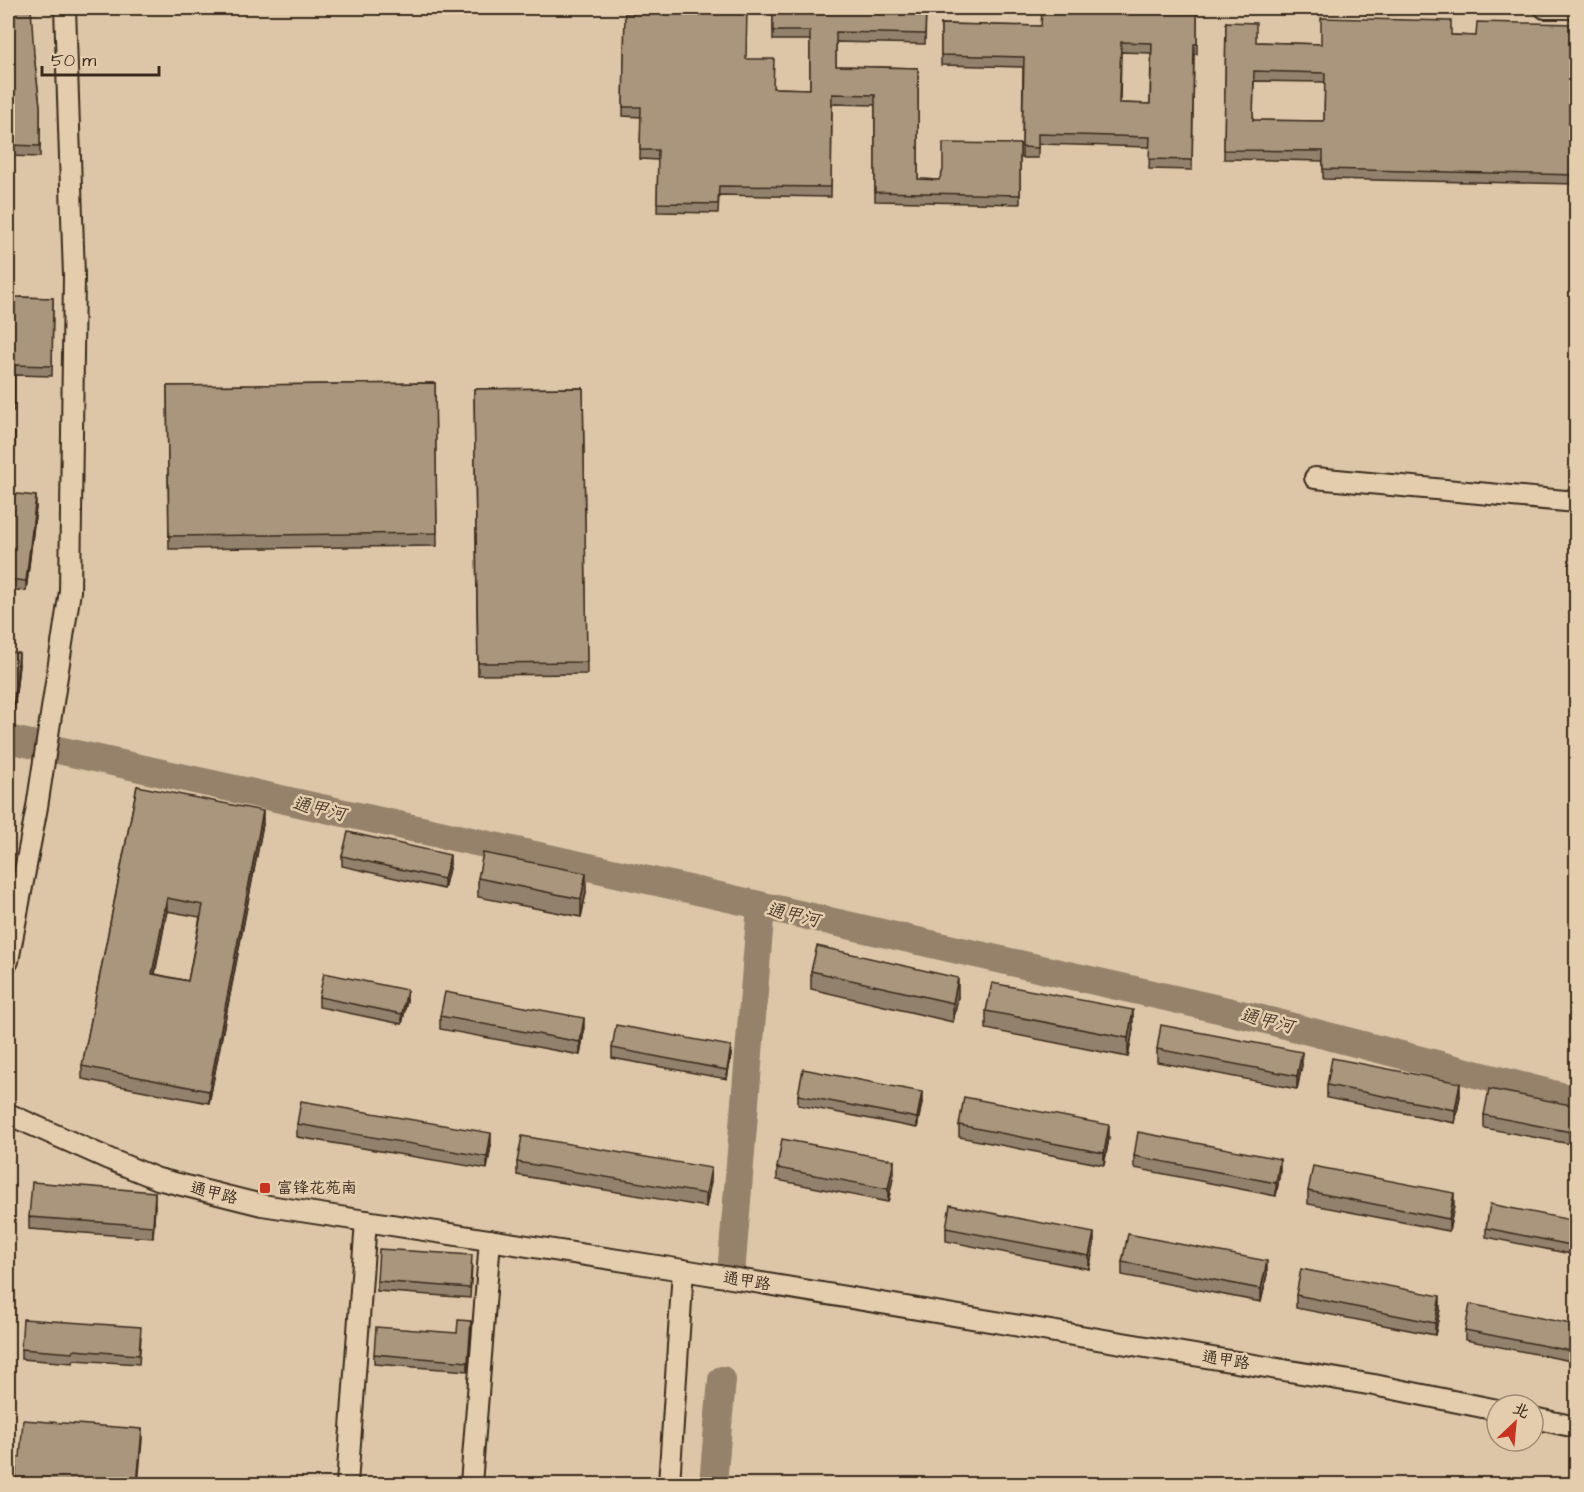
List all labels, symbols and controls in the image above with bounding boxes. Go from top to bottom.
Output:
scale bar [42,39,159,77]
text: 50 m [51,48,96,73]
water label: 通甲河 [290,791,351,828]
water label: 通甲河 [764,897,825,934]
water label: 通甲河 [1238,1002,1299,1040]
street label: 通甲路 [188,1177,240,1209]
place label: 富锋花苑南 [277,1177,357,1199]
marker: 富锋花苑南 [258,1181,272,1195]
street label: 通甲路 [722,1266,772,1296]
street label: 通甲路 [1201,1345,1251,1375]
north arrow [1485,1393,1545,1453]
text: 北 [1509,1397,1533,1424]

